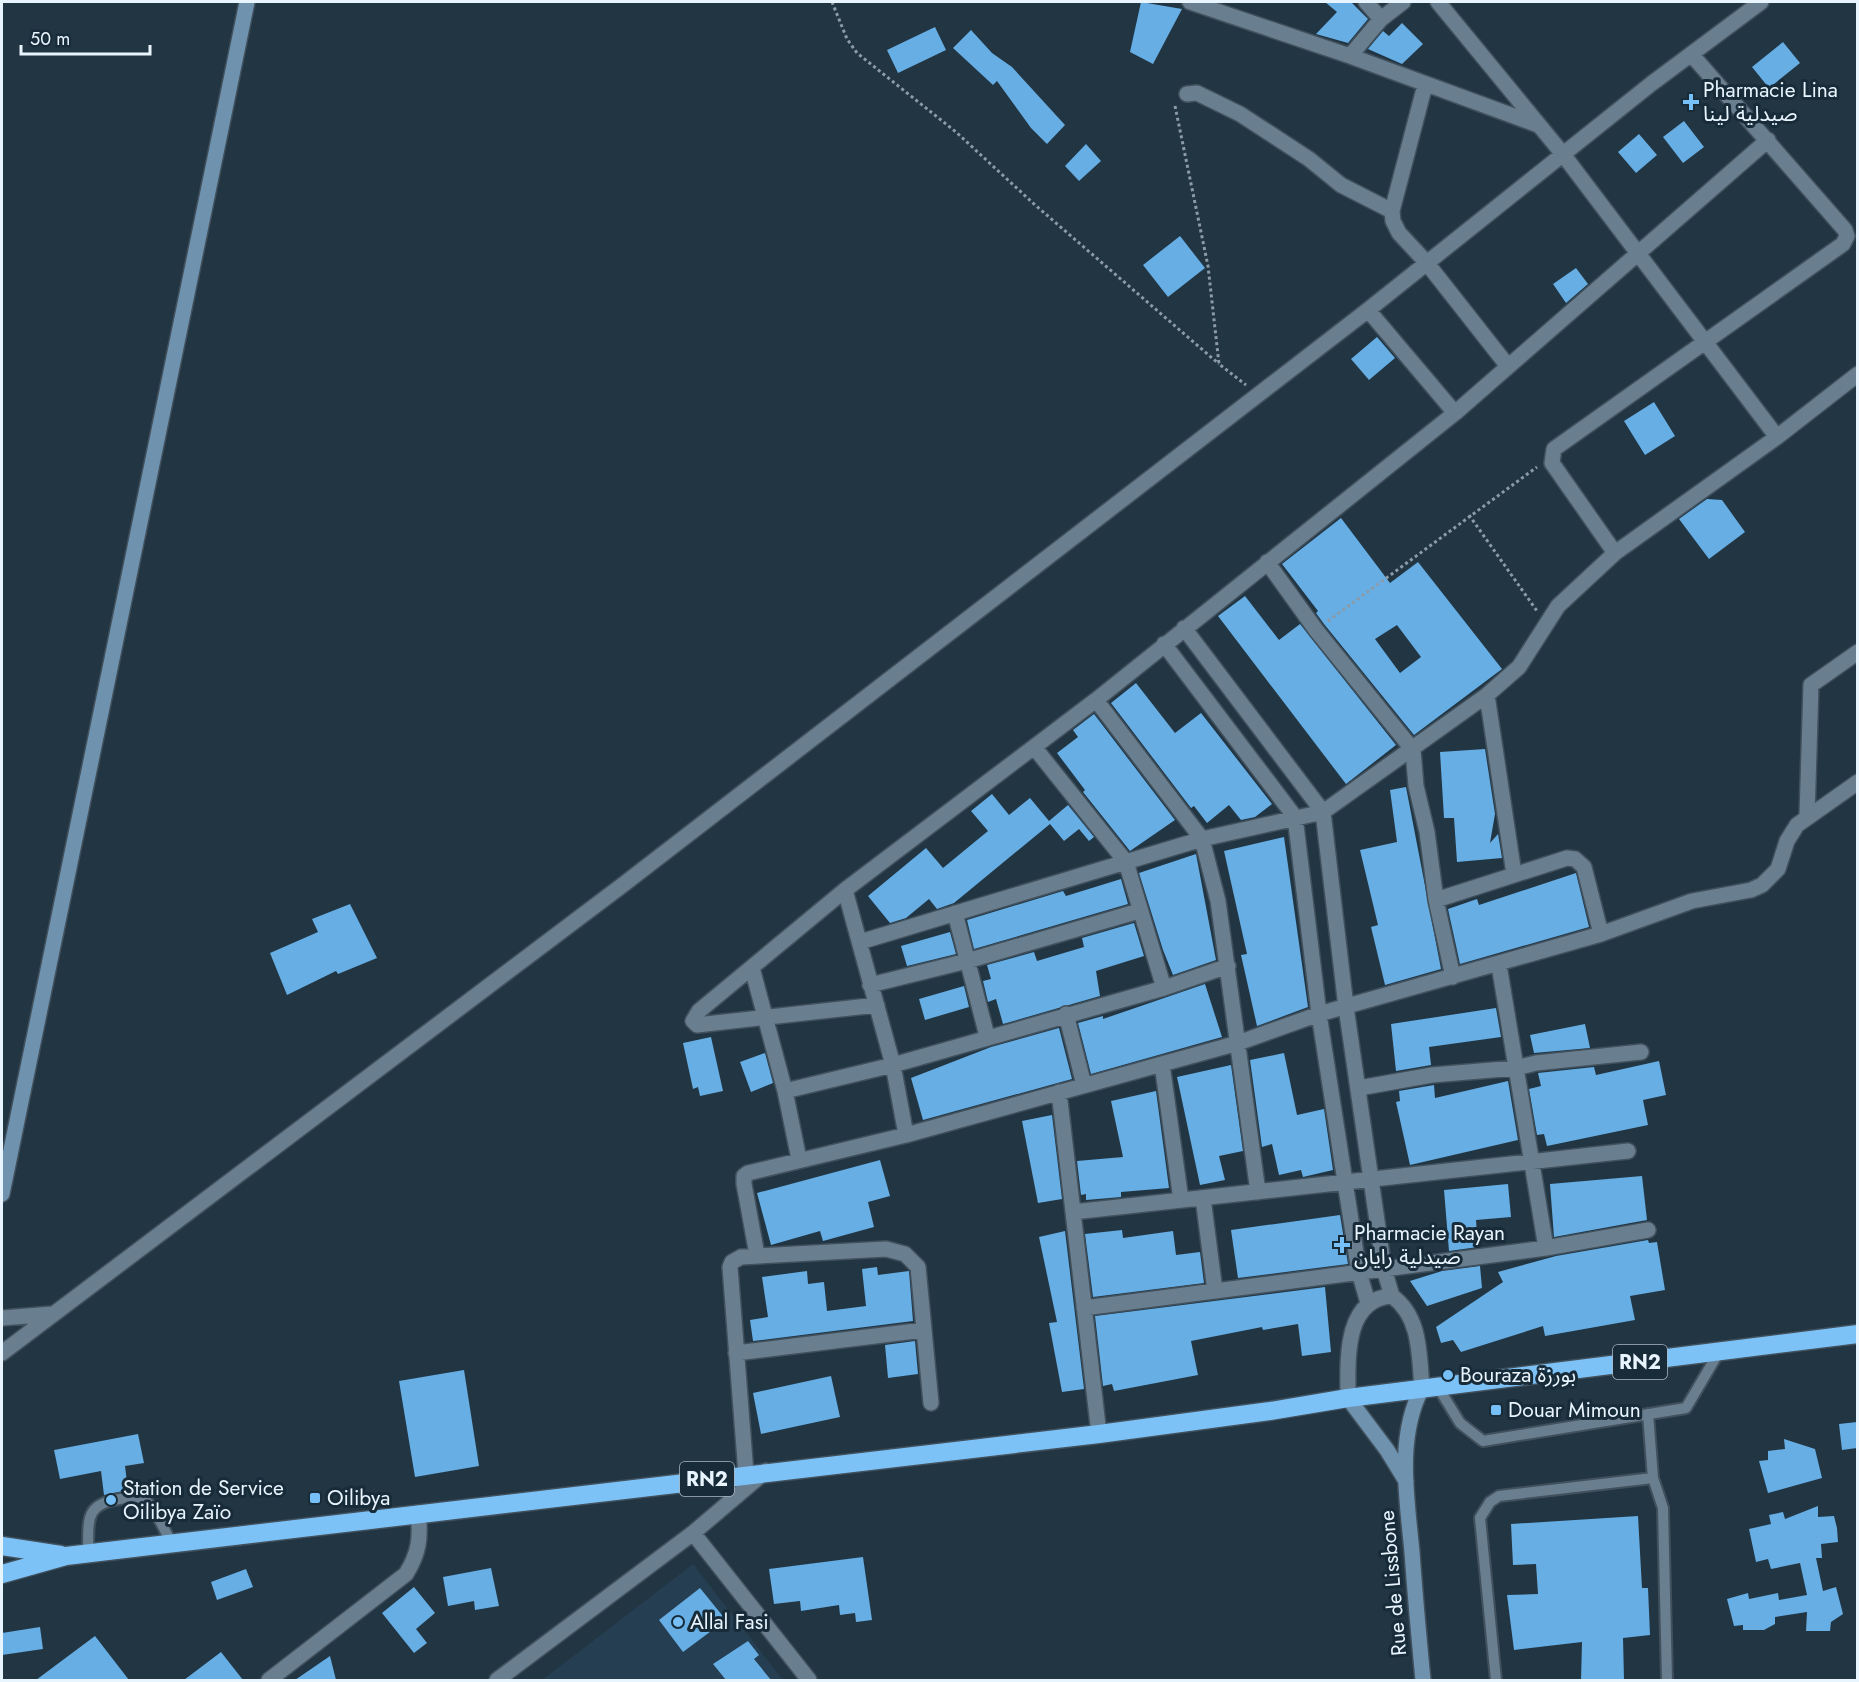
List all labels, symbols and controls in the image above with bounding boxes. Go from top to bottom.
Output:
scale bar [21,18,150,56]
text: 50 m [30,26,70,52]
place label: Pharmacie Lina صيدلية لينا [1703,75,1838,129]
marker: Pharmacie Lina صيدلية لينا [1684,95,1698,109]
place label: Pharmacie Rayan صيدلية رايان [1354,1218,1505,1272]
marker: Pharmacie Rayan صيدلية رايان [1335,1238,1349,1252]
road number: RN2 [1613,1345,1667,1379]
place label: Bouraza بورزة [1460,1360,1576,1390]
marker: Bouraza بورزة [1441,1368,1455,1382]
place label: Douar Mimoun [1508,1395,1641,1425]
marker: Douar Mimoun [1489,1403,1503,1417]
road number: RN2 [680,1462,734,1496]
place label: Station de Service Oilibya Zaïo [123,1473,284,1527]
place label: Oilibya [327,1483,390,1513]
marker: Oilibya [308,1491,322,1505]
marker: Station de Service Oilibya Zaïo [104,1493,118,1507]
street label: Rue de Lissbone [1372,1509,1414,1657]
place label: Allal Fasi [690,1607,769,1637]
marker: Allal Fasi [671,1615,685,1629]

